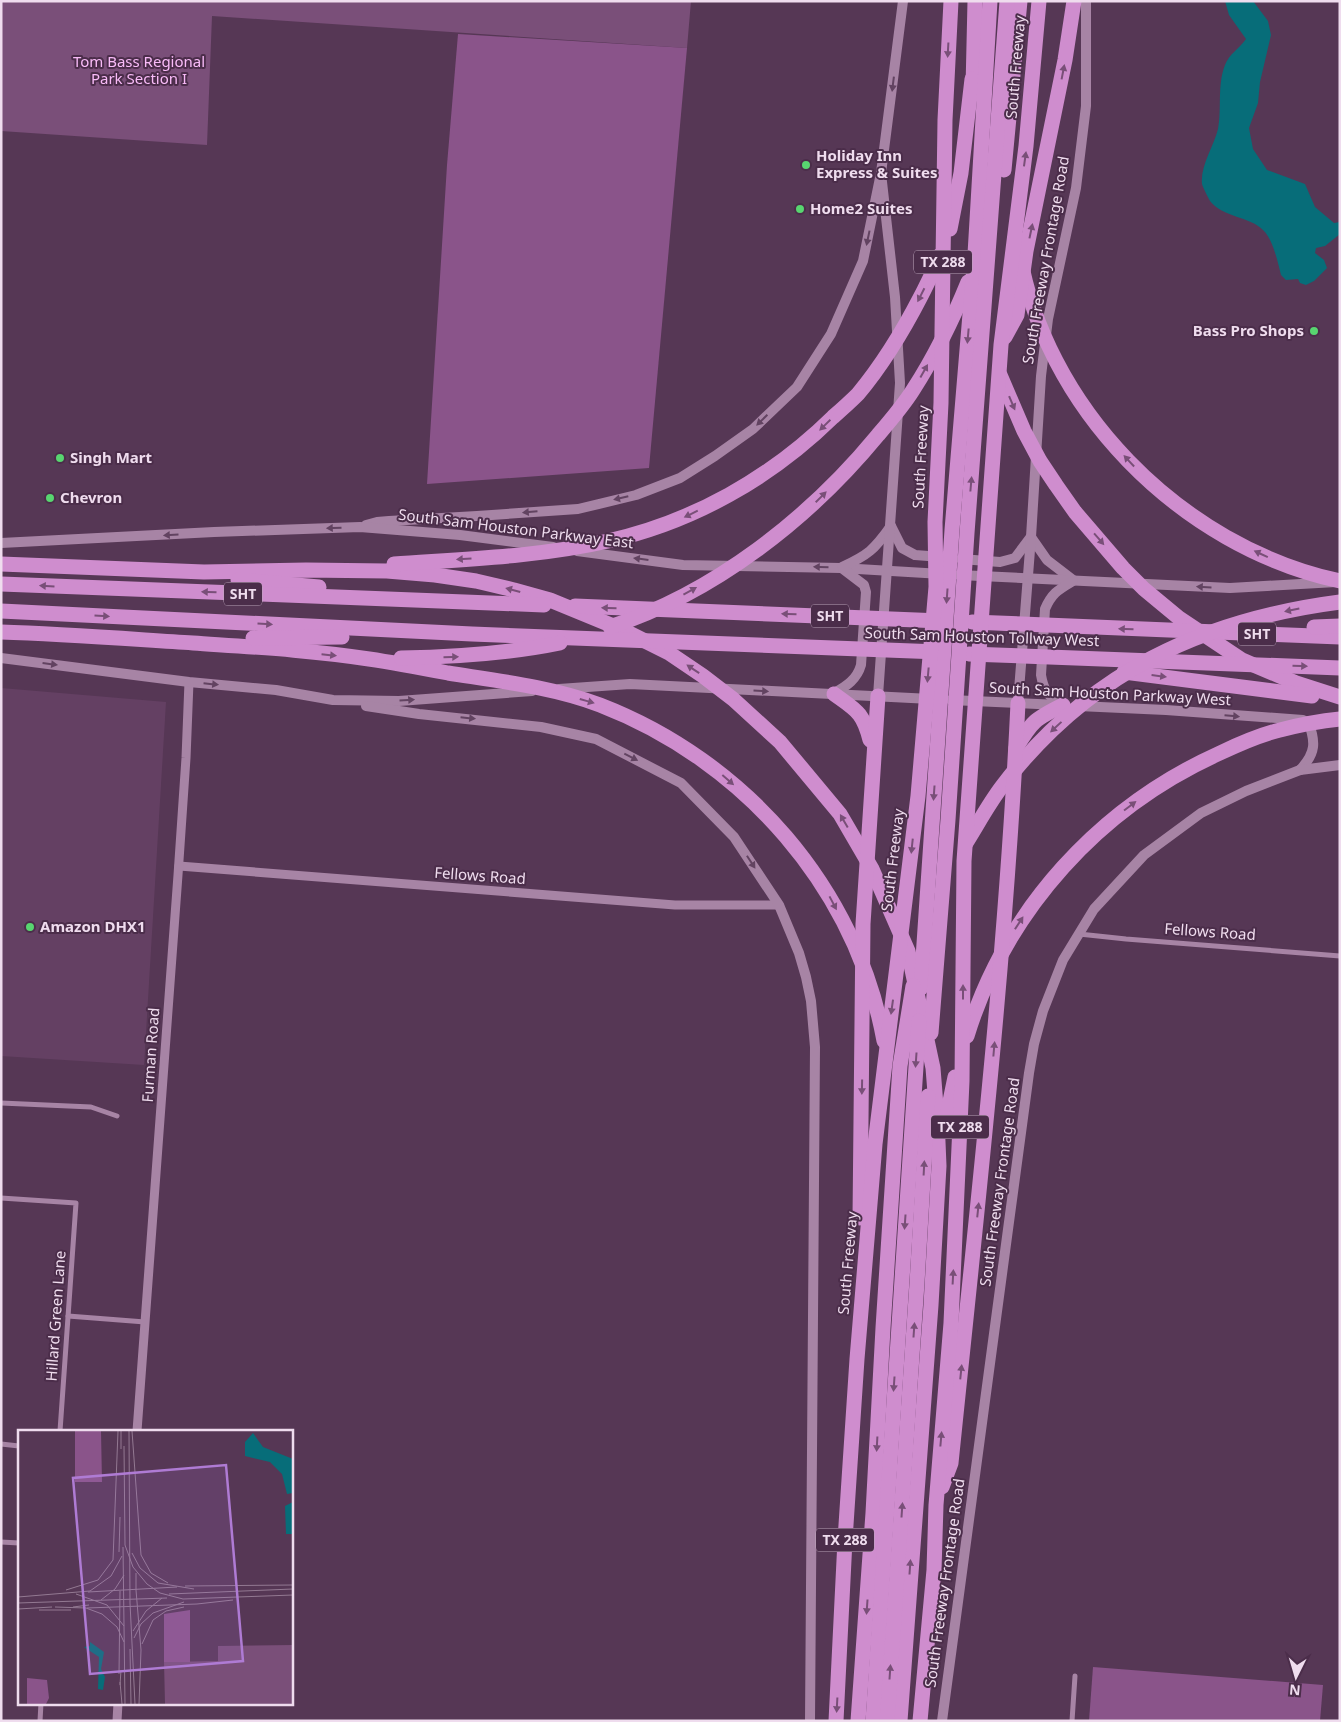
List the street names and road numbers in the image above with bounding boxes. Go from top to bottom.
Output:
street label: South Freeway [1001,14,1029,119]
street label: South Freeway Frontage Road [1017,154,1073,365]
road number: TX 288 [914,250,972,274]
street label: South Freeway [907,404,933,509]
street label: South Sam Houston Parkway East [397,504,635,552]
road number: SHT [224,582,262,606]
road number: SHT [811,604,849,628]
street label: South Sam Houston Tollway West [864,622,1100,650]
road number: SHT [1238,622,1276,646]
street label: South Sam Houston Parkway West [989,677,1232,709]
street label: South Freeway [876,807,908,912]
street label: Fellows Road [434,862,526,888]
street label: Fellows Road [1164,918,1256,944]
street label: Furman Road [137,1007,163,1103]
street label: South Freeway Frontage Road [974,1076,1024,1288]
road number: TX 288 [931,1116,989,1138]
street label: South Freeway [833,1210,861,1315]
street label: Hillard Green Lane [40,1250,70,1382]
street label: South Freeway Frontage Road [919,1477,969,1689]
road number: TX 288 [816,1528,874,1552]

